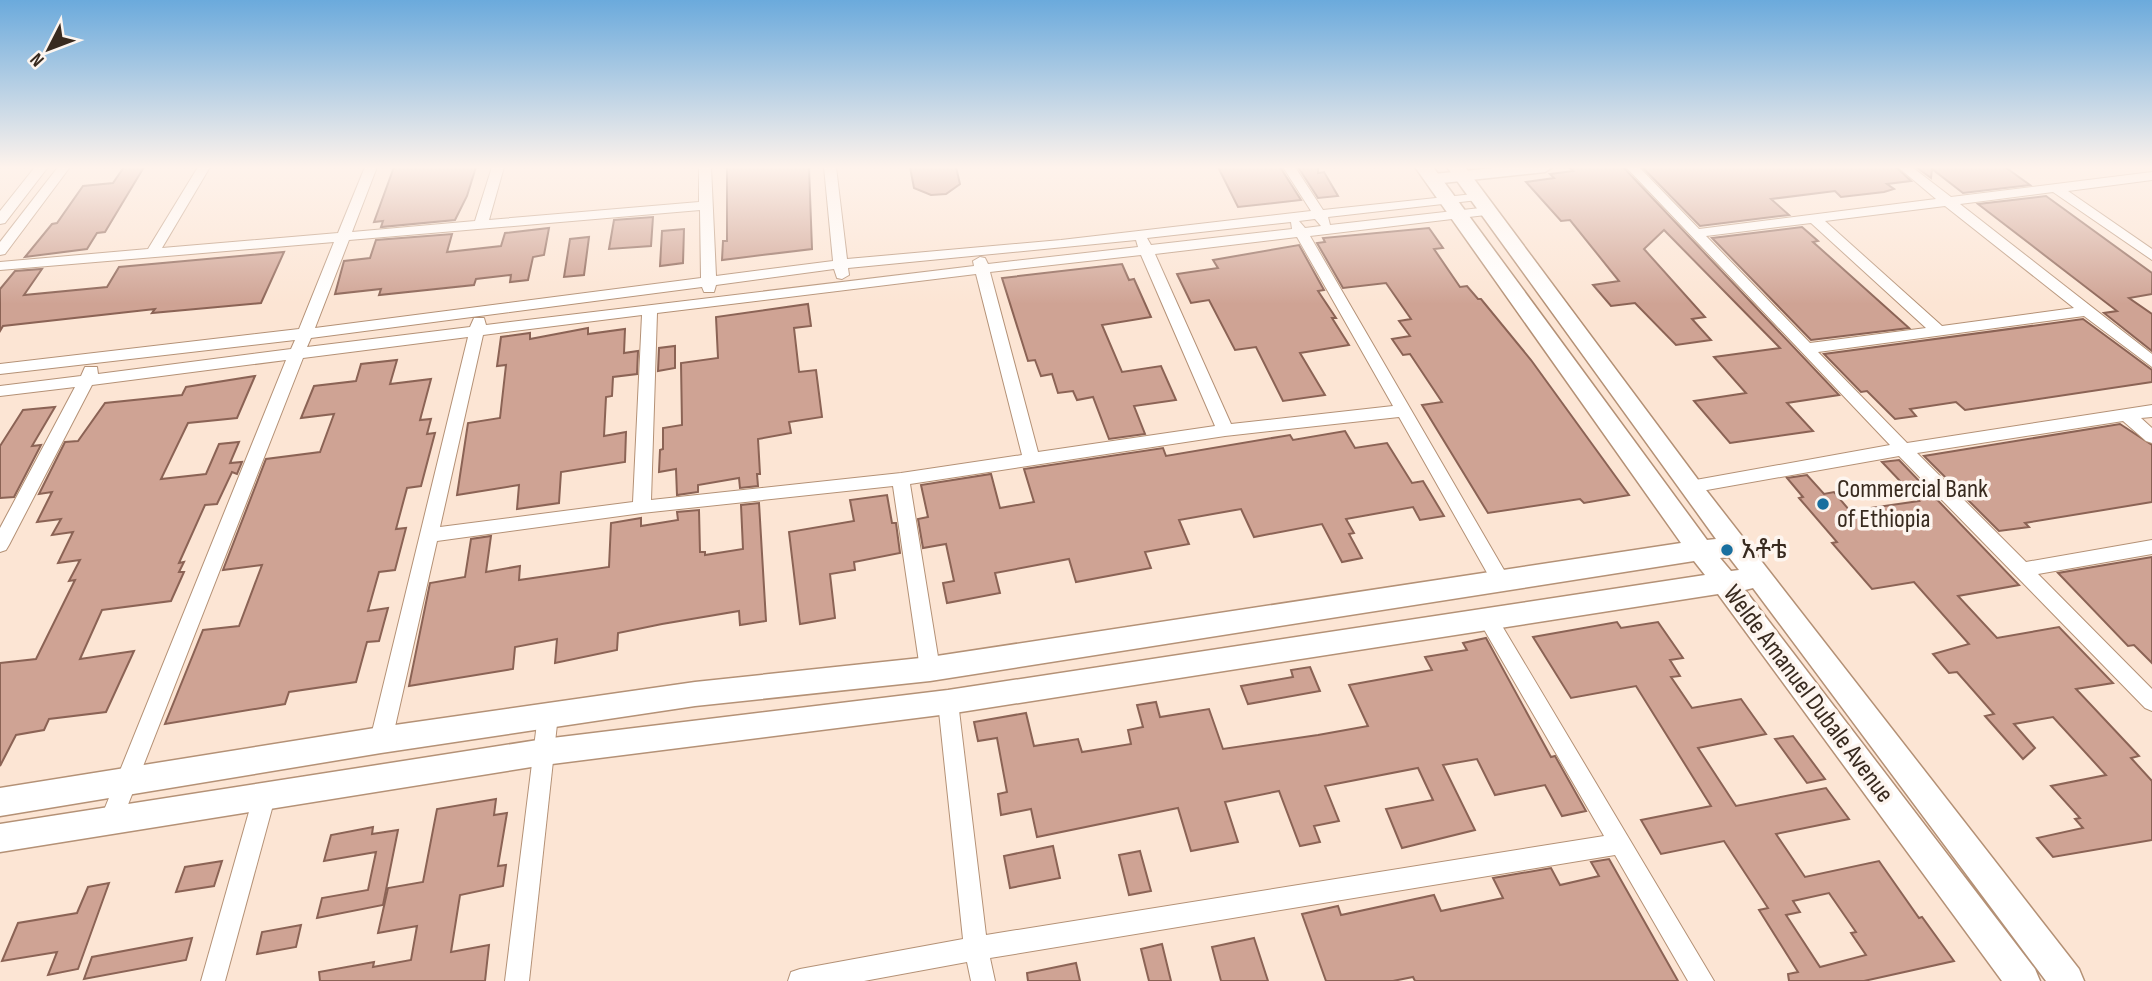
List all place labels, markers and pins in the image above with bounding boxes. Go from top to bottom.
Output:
place label: Commercial Bank of Ethiopia [1837,474,1988,535]
marker: Commercial Bank of Ethiopia [1815,496,1831,512]
place label: አቶቴ [1741,535,1787,566]
marker: አቶቴ [1719,542,1735,558]

